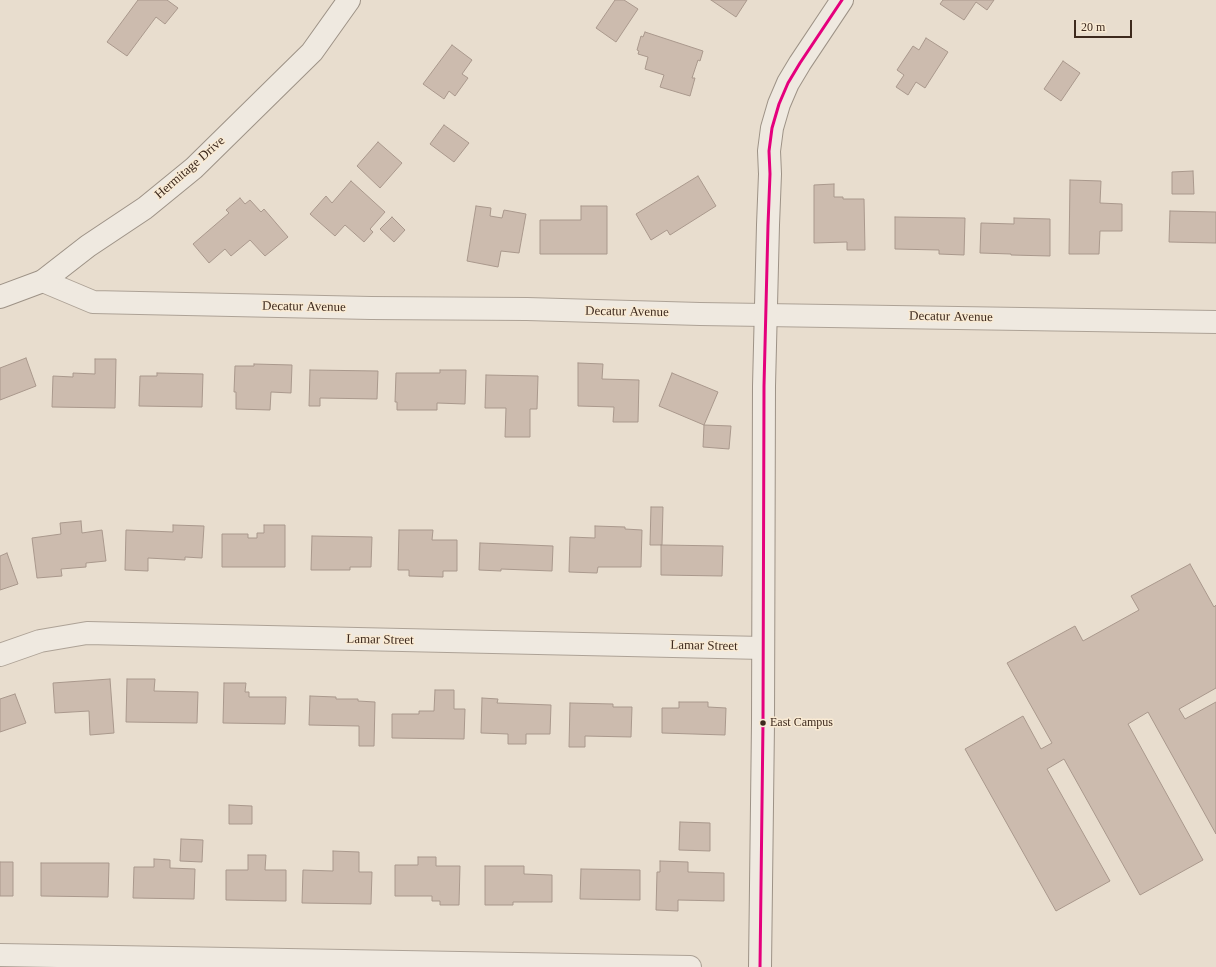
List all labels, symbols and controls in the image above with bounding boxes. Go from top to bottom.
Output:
scale bar [1076,12,1134,38]
text: 20 m [1081,20,1105,34]
street label: Hermitage Drive [152,133,228,203]
street label: Decatur Avenue [262,298,346,316]
street label: Decatur Avenue [585,303,669,321]
street label: Decatur Avenue [909,308,993,326]
street label: Lamar Street [346,632,414,648]
street label: Lamar Street [670,638,738,654]
place label: East Campus [770,716,833,730]
marker: East Campus [758,718,768,728]

